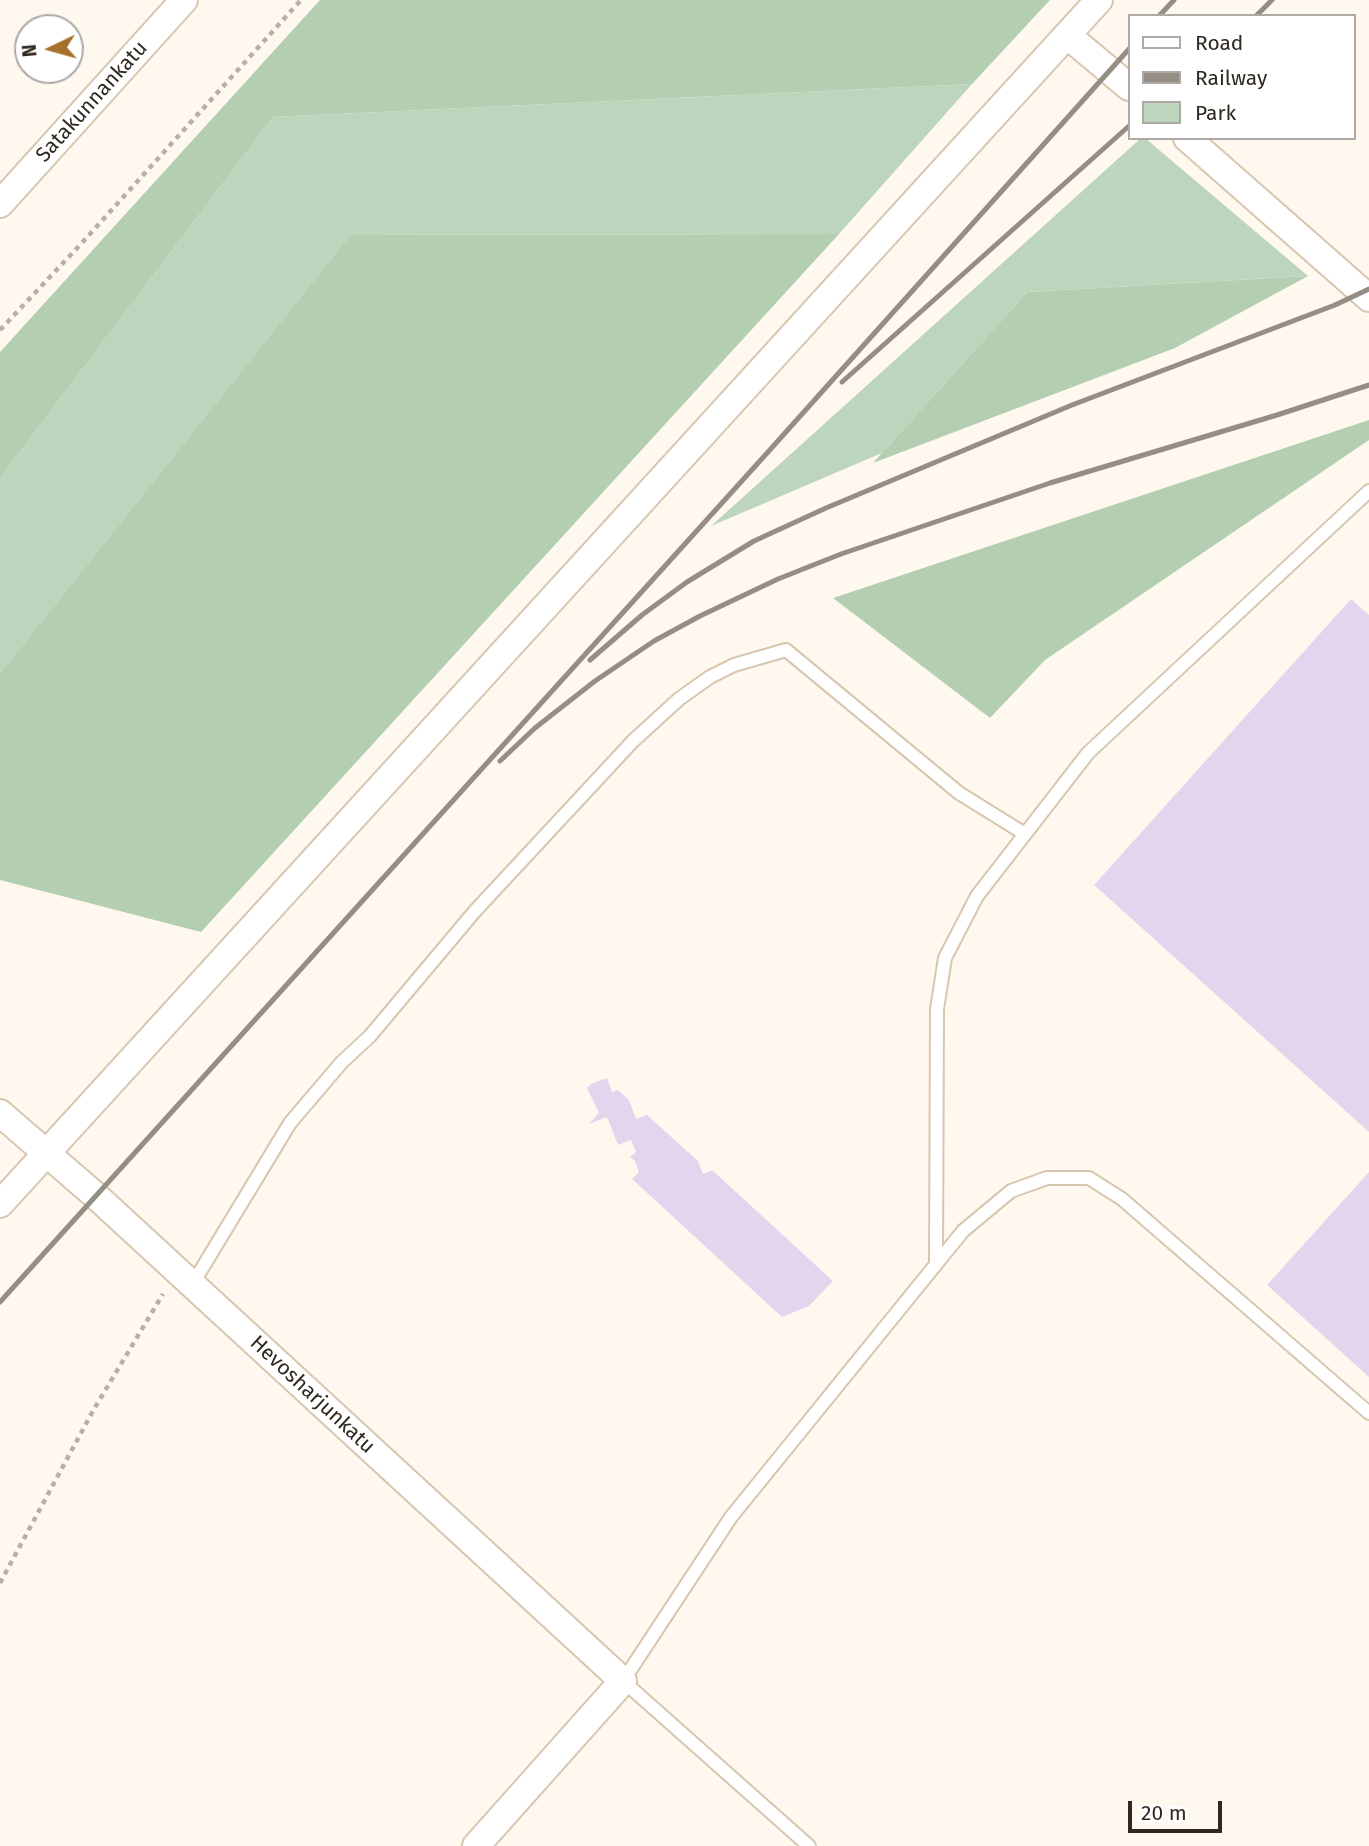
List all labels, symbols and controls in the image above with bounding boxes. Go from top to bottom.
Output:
north arrow [14,14,84,84]
legend [1128,14,1355,140]
text: Road [1195,30,1243,56]
street label: Satakunnankatu [31,36,153,168]
text: N [18,43,42,58]
text: Railway [1195,65,1267,91]
text: Park [1195,100,1236,126]
street label: Hevosharjunkatu [244,1331,380,1459]
scale bar [1131,1786,1226,1830]
text: 20 m [1141,1800,1187,1826]

